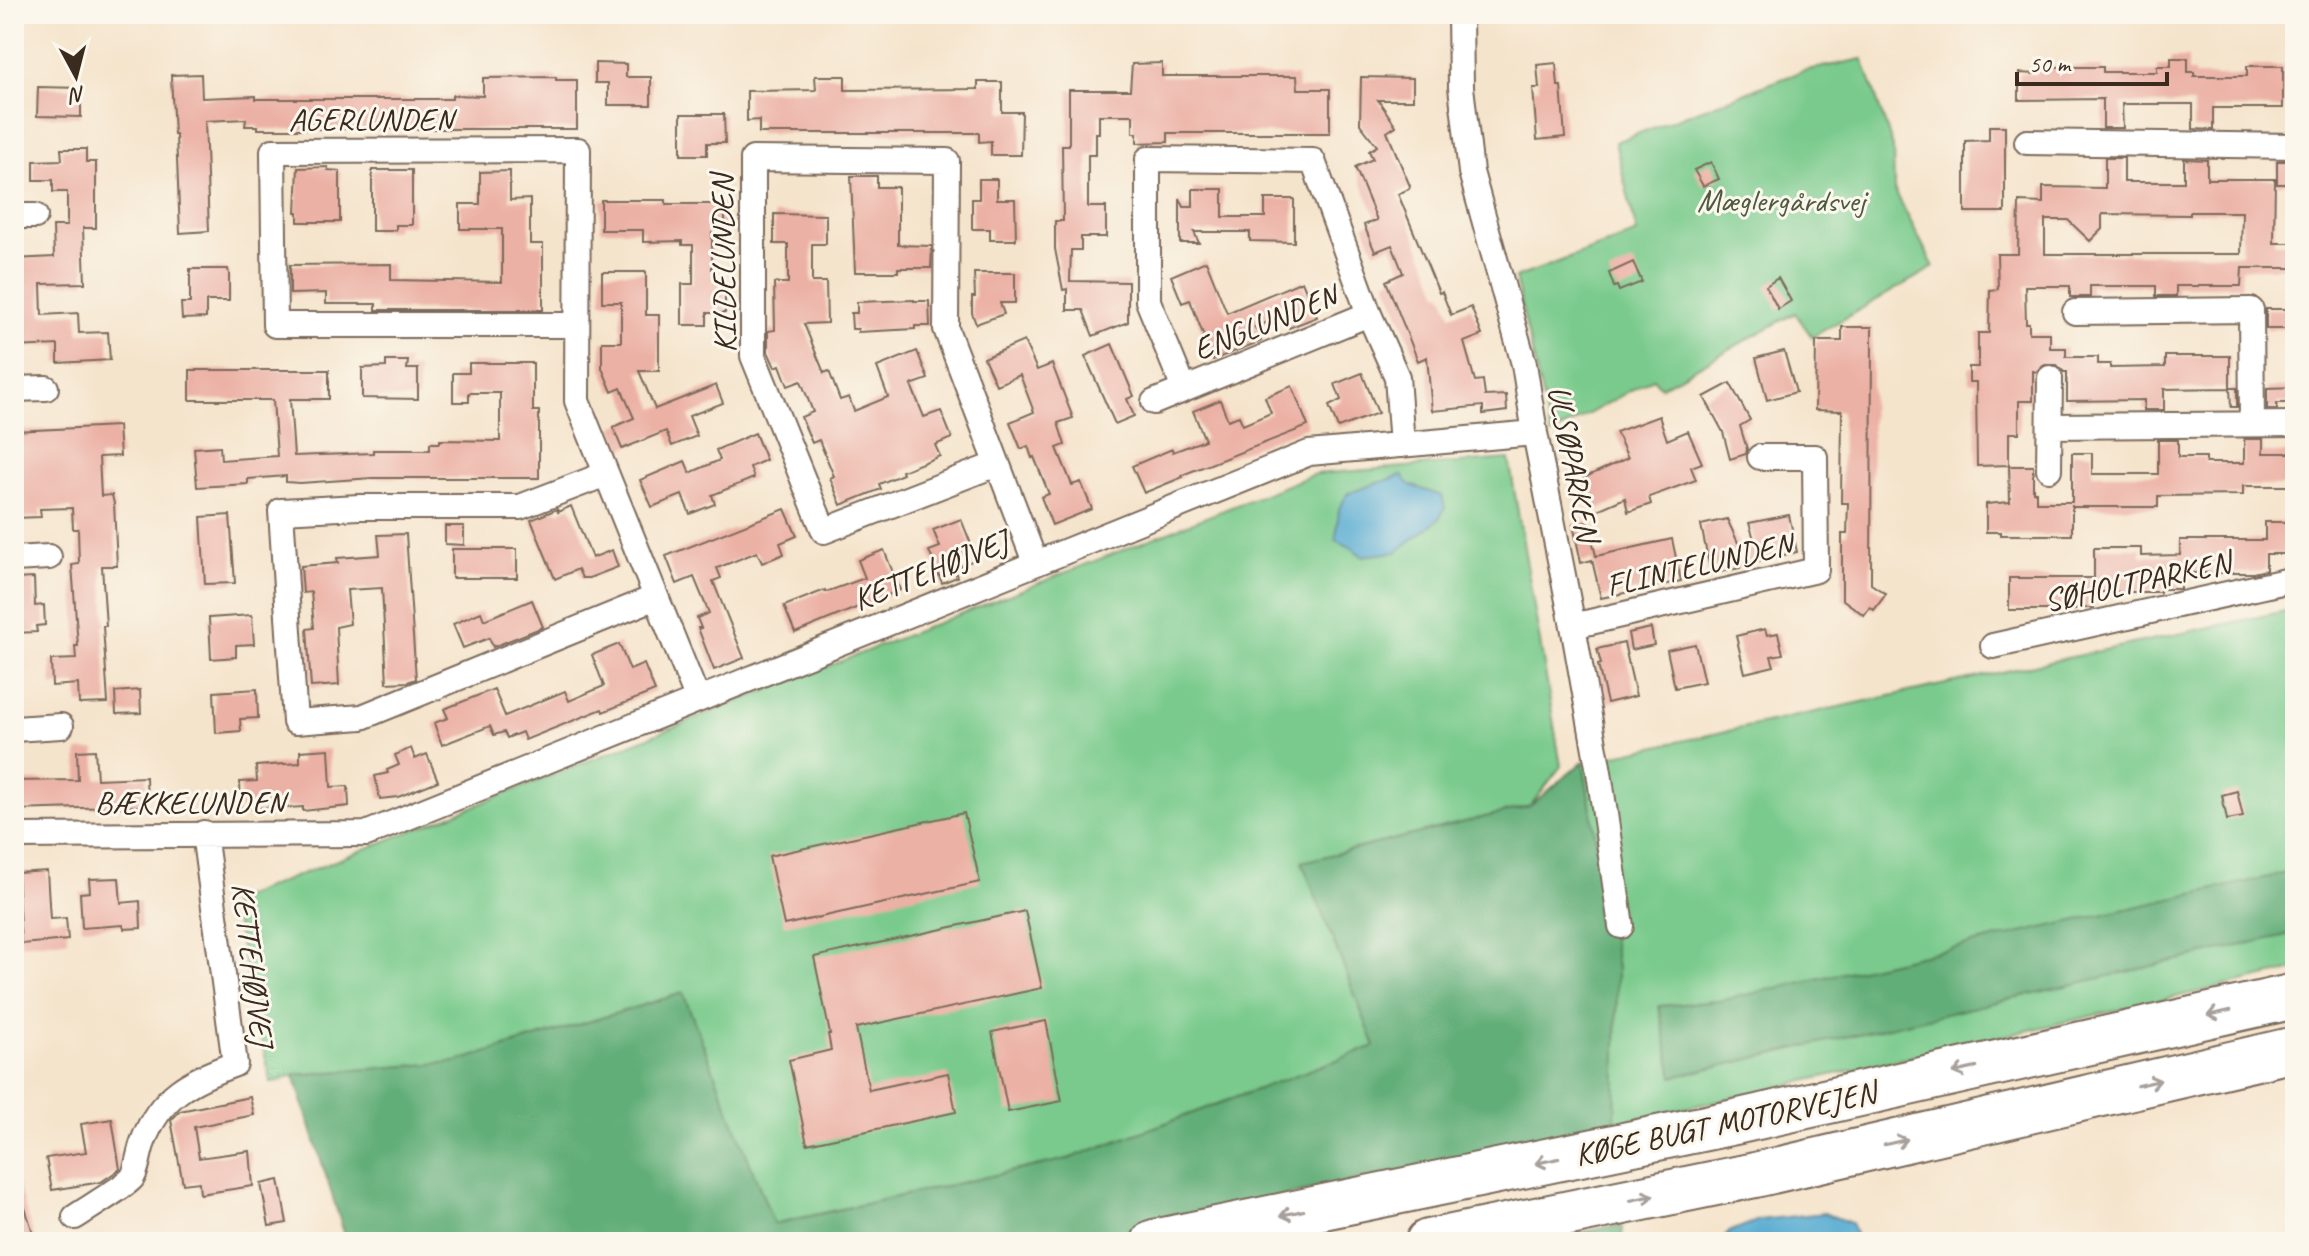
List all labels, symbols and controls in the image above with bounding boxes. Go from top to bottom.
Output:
north arrow [36,36,116,116]
scale bar [2017,36,2167,86]
text: 50 m [2029,49,2072,79]
text: N [66,80,87,110]
street label: AGERLUNDEN [289,99,458,140]
street label: KILDELUNDEN [701,170,746,353]
park label: Mæglergårdsvej [1697,180,1869,221]
street label: ENGLUNDEN [1187,273,1348,370]
street label: ULSØPARKEN [1538,382,1610,549]
street label: KETTEHØJVEJ [847,519,1018,620]
street label: FLINTELUNDEN [1602,522,1801,606]
street label: SØHOLTPARKEN [2040,541,2239,621]
street label: BÆKKELUNDEN [95,782,290,823]
street label: KETTEHØJVEJ [222,881,283,1053]
one-way arrow [2207,1006,2232,1021]
one-way arrow [1953,1063,1979,1078]
street label: KØGE BUGT MOTORVEJEN [1571,1071,1884,1175]
one-way arrow [2136,1075,2161,1090]
one-way arrow [1882,1134,1908,1149]
one-way arrow [1535,1154,1560,1169]
one-way arrow [1629,1190,1654,1205]
one-way arrow [1280,1206,1306,1221]

